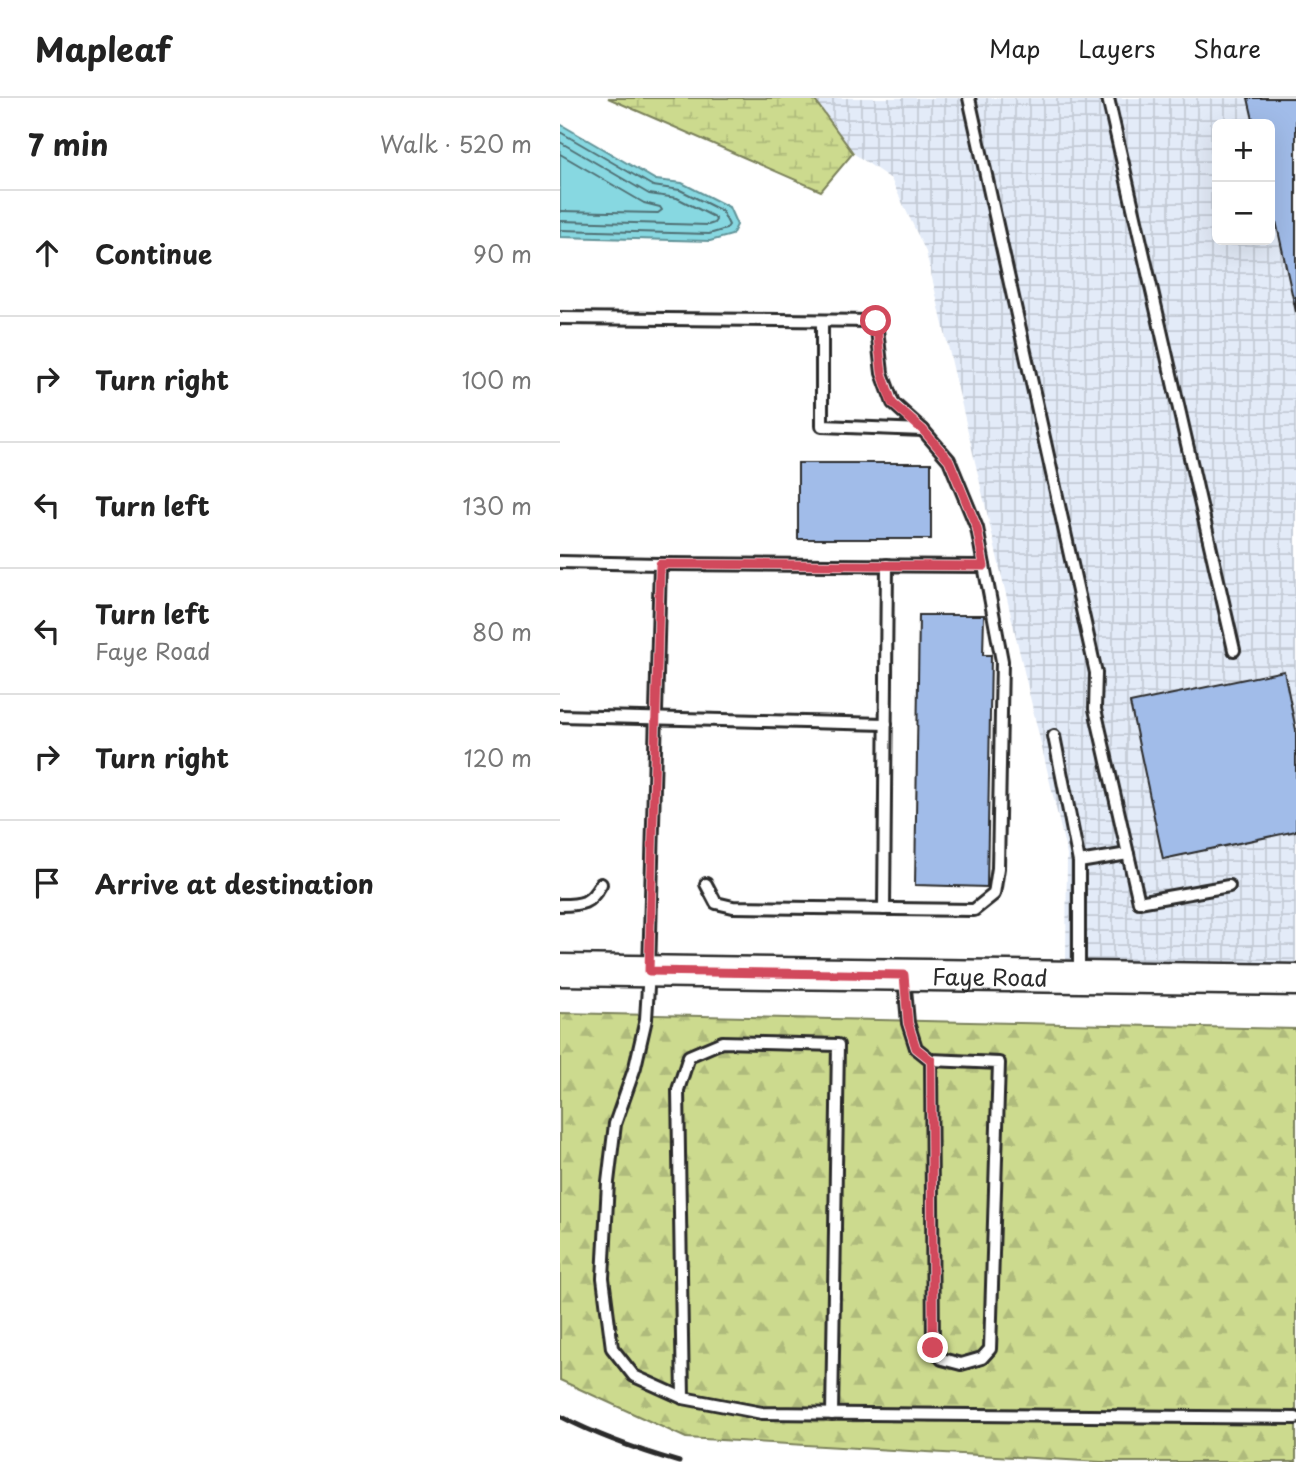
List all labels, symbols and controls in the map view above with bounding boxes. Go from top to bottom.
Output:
text: Mapleaf [35,23,171,73]
text: Map [989,30,1040,66]
text: Layers [1078,30,1155,66]
text: Share [1193,30,1261,66]
map controls [1212,119,1275,245]
button: + [1212,119,1275,182]
text: 7 min [28,121,109,166]
text: Walk · 520 m [380,126,532,161]
button: − [1212,182,1275,245]
icon: ahead [28,234,66,272]
text: Continue [95,234,212,273]
text: 90 m [473,236,532,271]
route start [860,305,891,336]
icon: right [28,360,66,398]
text: Turn right [95,360,229,399]
text: 100 m [462,362,532,397]
icon: left [28,486,66,524]
text: Turn left [95,486,210,525]
text: 130 m [462,488,532,523]
text: Turn left [95,594,210,633]
icon: left [28,612,66,650]
text: 80 m [472,614,532,649]
text: Faye Road [95,633,211,668]
icon: right [28,738,66,776]
text: Turn right [95,738,229,777]
text: 120 m [464,740,532,775]
icon: arrive [28,864,66,902]
text: Arrive at destination [95,864,374,903]
street label: Faye Road [932,958,1048,994]
route end [917,1332,948,1363]

